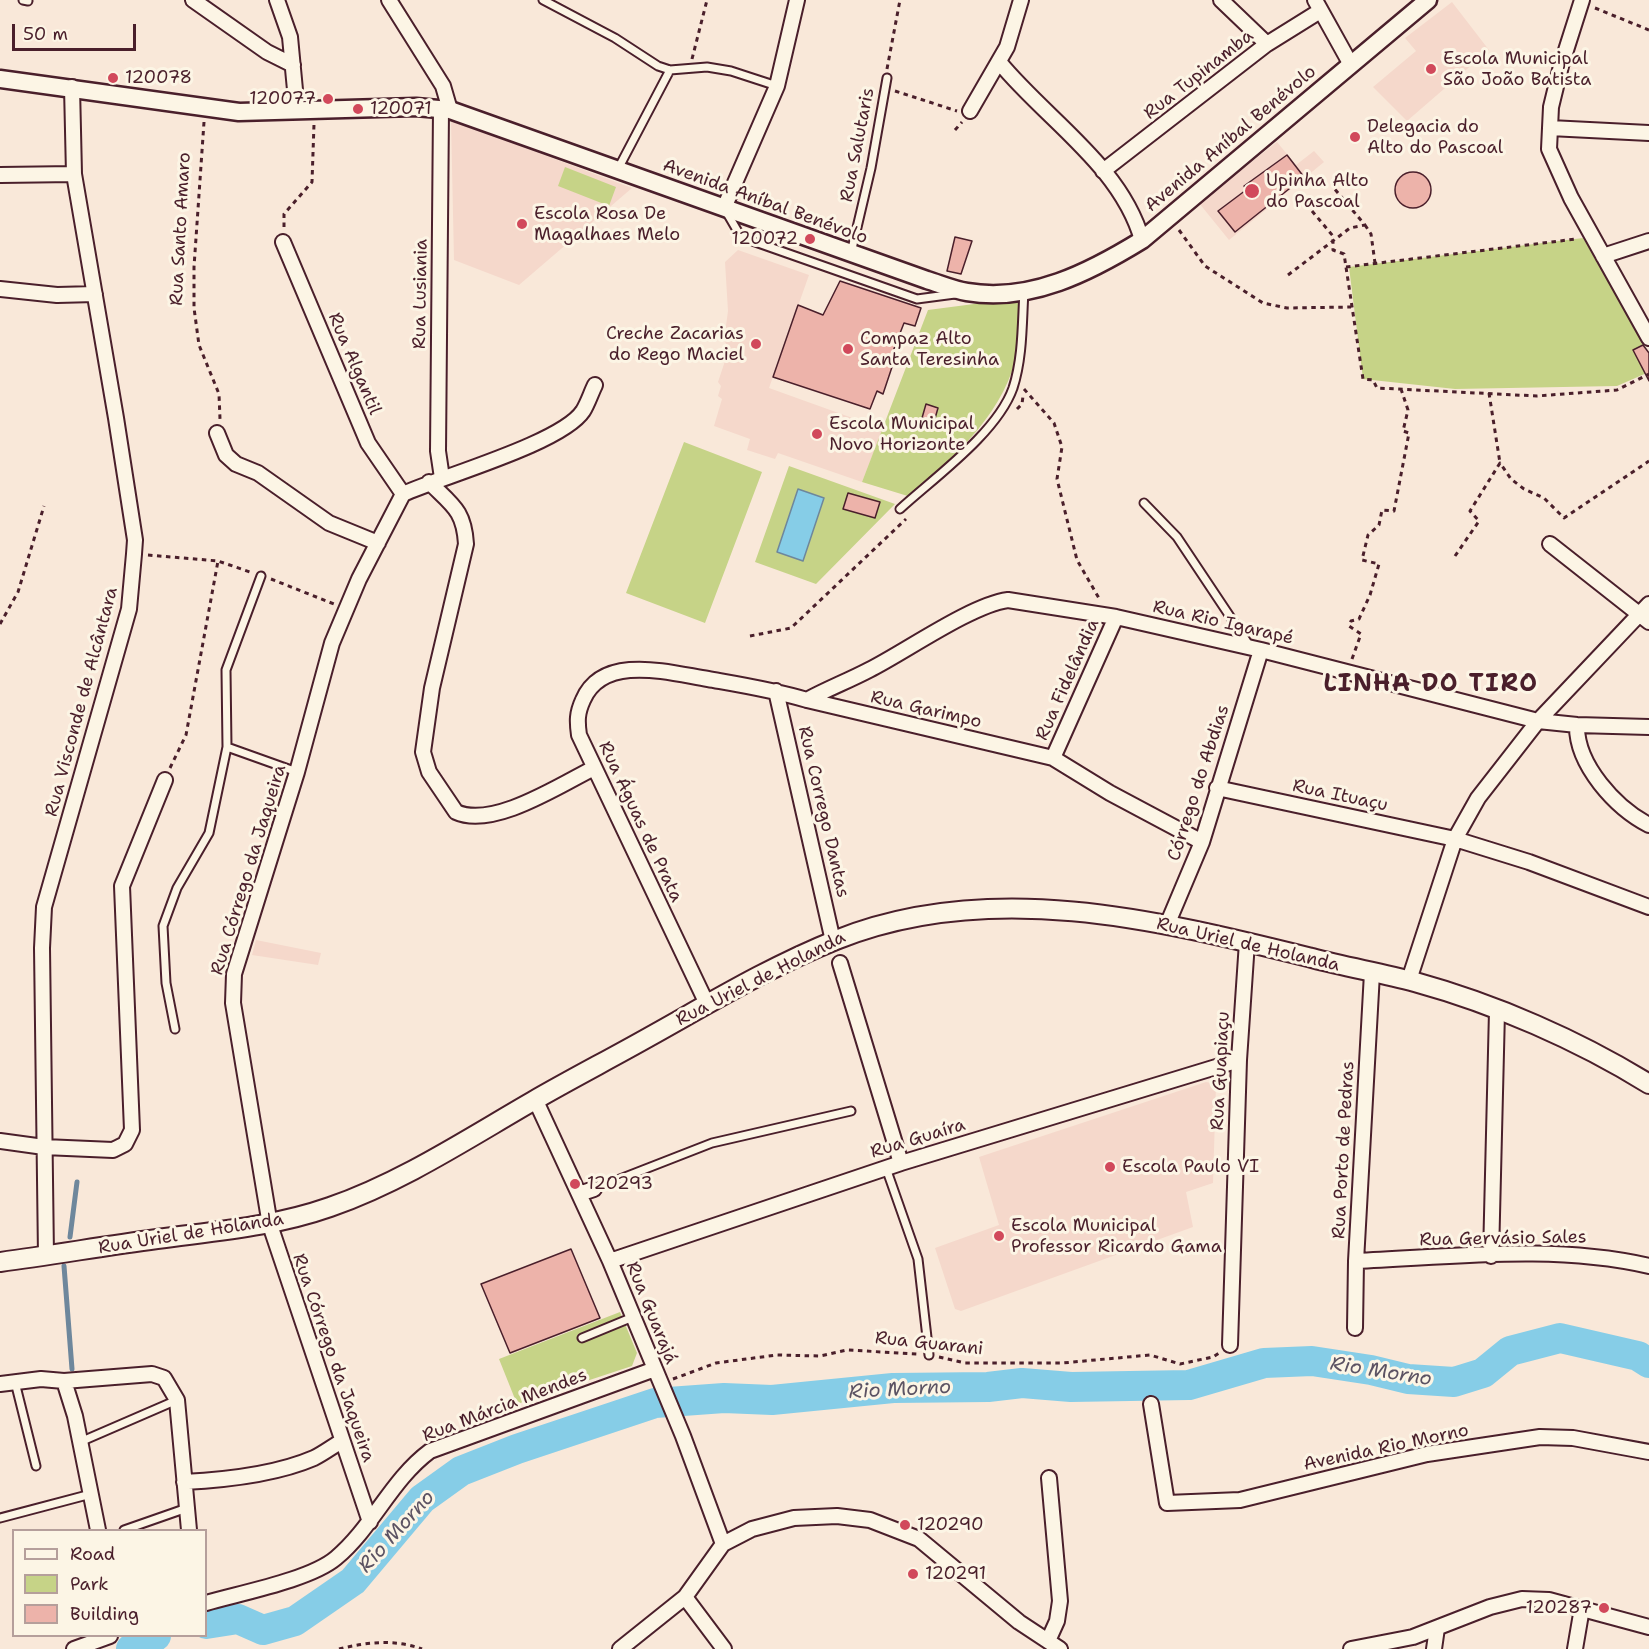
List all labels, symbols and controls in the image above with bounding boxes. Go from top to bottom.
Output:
scale bar [15,12,140,50]
text: 50 m [23,22,68,46]
street label: Rua Tupinamba [1140,25,1258,125]
place label: Escola Municipal São João Batista [1443,48,1591,90]
street label: Avenida Aníbal Benévolo [1141,61,1321,217]
marker: Escola Municipal São João Batista [1424,62,1438,76]
place label: 120078 [125,67,192,89]
marker: 120078 [106,71,120,85]
street label: Rua Salutaris [836,86,880,204]
place label: 120077 [249,88,316,110]
marker: 120077 [321,92,335,106]
place label: 120071 [370,98,432,120]
marker: 120071 [351,102,365,116]
place label: Delegacia do Alto do Pascoal [1367,116,1503,158]
marker: Delegacia do Alto do Pascoal [1348,130,1362,144]
street label: Rua Santo Amaro [166,152,196,306]
street label: Avenida Aníbal Benévolo [660,155,870,249]
place label: Upinha Alto do Pascoal [1266,170,1369,213]
marker: Upinha Alto do Pascoal [1243,182,1261,200]
place label: Escola Rosa De Magalhaes Melo [534,203,680,246]
marker: Escola Rosa De Magalhaes Melo [515,217,529,231]
place label: 120072 [732,228,798,250]
marker: 120072 [803,232,817,246]
street label: Rua Lusiania [409,239,433,349]
street label: Rua Algantil [323,310,385,418]
place label: Creche Zacarias do Rego Maciel [606,323,744,366]
place label: Compaz Alto Santa Teresinha [860,328,999,370]
marker: Creche Zacarias do Rego Maciel [749,337,763,351]
marker: Compaz Alto Santa Teresinha [841,342,855,356]
place label: Escola Municipal Novo Horizonte [829,413,974,456]
marker: Escola Municipal Novo Horizonte [810,427,824,441]
street label: Rua Visconde de Alcântara [41,585,123,819]
street label: Rua Rio Igarapé [1151,596,1295,650]
street label: Rua Fidelândia [1032,616,1104,744]
district label: LINHA DO TIRO [1324,671,1538,699]
street label: Rua Garimpo [868,687,984,733]
street label: Córrego do Abdias [1164,702,1234,864]
street label: Rua Corrego Dantas [793,724,853,900]
street label: Rua Águas de Prata [593,738,687,906]
street label: Rua Córrego da Jaqueira [207,762,291,978]
street label: Rua Ituaçu [1290,775,1390,817]
street label: Rua Uriel de Holanda [1154,913,1342,977]
street label: Rua Uriel de Holanda [673,927,849,1031]
street label: Rua Guapiaçu [1207,1011,1235,1131]
street label: Rua Porto de Pedras [1329,1060,1359,1240]
street label: Rua Guaíra [868,1114,968,1164]
place label: Escola Paulo VI [1122,1156,1259,1178]
marker: Escola Paulo VI [1103,1160,1117,1174]
place label: 120293 [587,1173,653,1195]
marker: 120293 [568,1177,582,1191]
street label: Rua Uriel de Holanda [97,1209,285,1259]
place label: Escola Municipal Professor Ricardo Gama [1011,1215,1222,1258]
street label: Rua Gervásio Sales [1419,1227,1587,1251]
marker: Escola Municipal Professor Ricardo Gama [992,1229,1006,1243]
street label: Rua Córrego da Jaqueira [287,1251,379,1465]
street label: Rua Guarajá [621,1259,681,1367]
street label: Rua Guarani [874,1328,984,1360]
water label: Rio Morno [1328,1352,1434,1392]
street label: Rua Márcia Mendes [420,1365,590,1447]
water label: Rio Morno [848,1375,952,1405]
street label: Avenida Rio Morno [1301,1420,1471,1476]
water label: Rio Morno [354,1486,440,1578]
place label: 120290 [917,1514,984,1536]
marker: 120290 [898,1518,912,1532]
legend [12,1529,207,1637]
text: Road [70,1542,115,1566]
place label: 120291 [925,1563,986,1585]
marker: 120291 [906,1567,920,1581]
text: Park [70,1572,109,1596]
place label: 120287 [1526,1597,1592,1619]
marker: 120287 [1597,1601,1611,1615]
text: Building [70,1602,139,1626]

